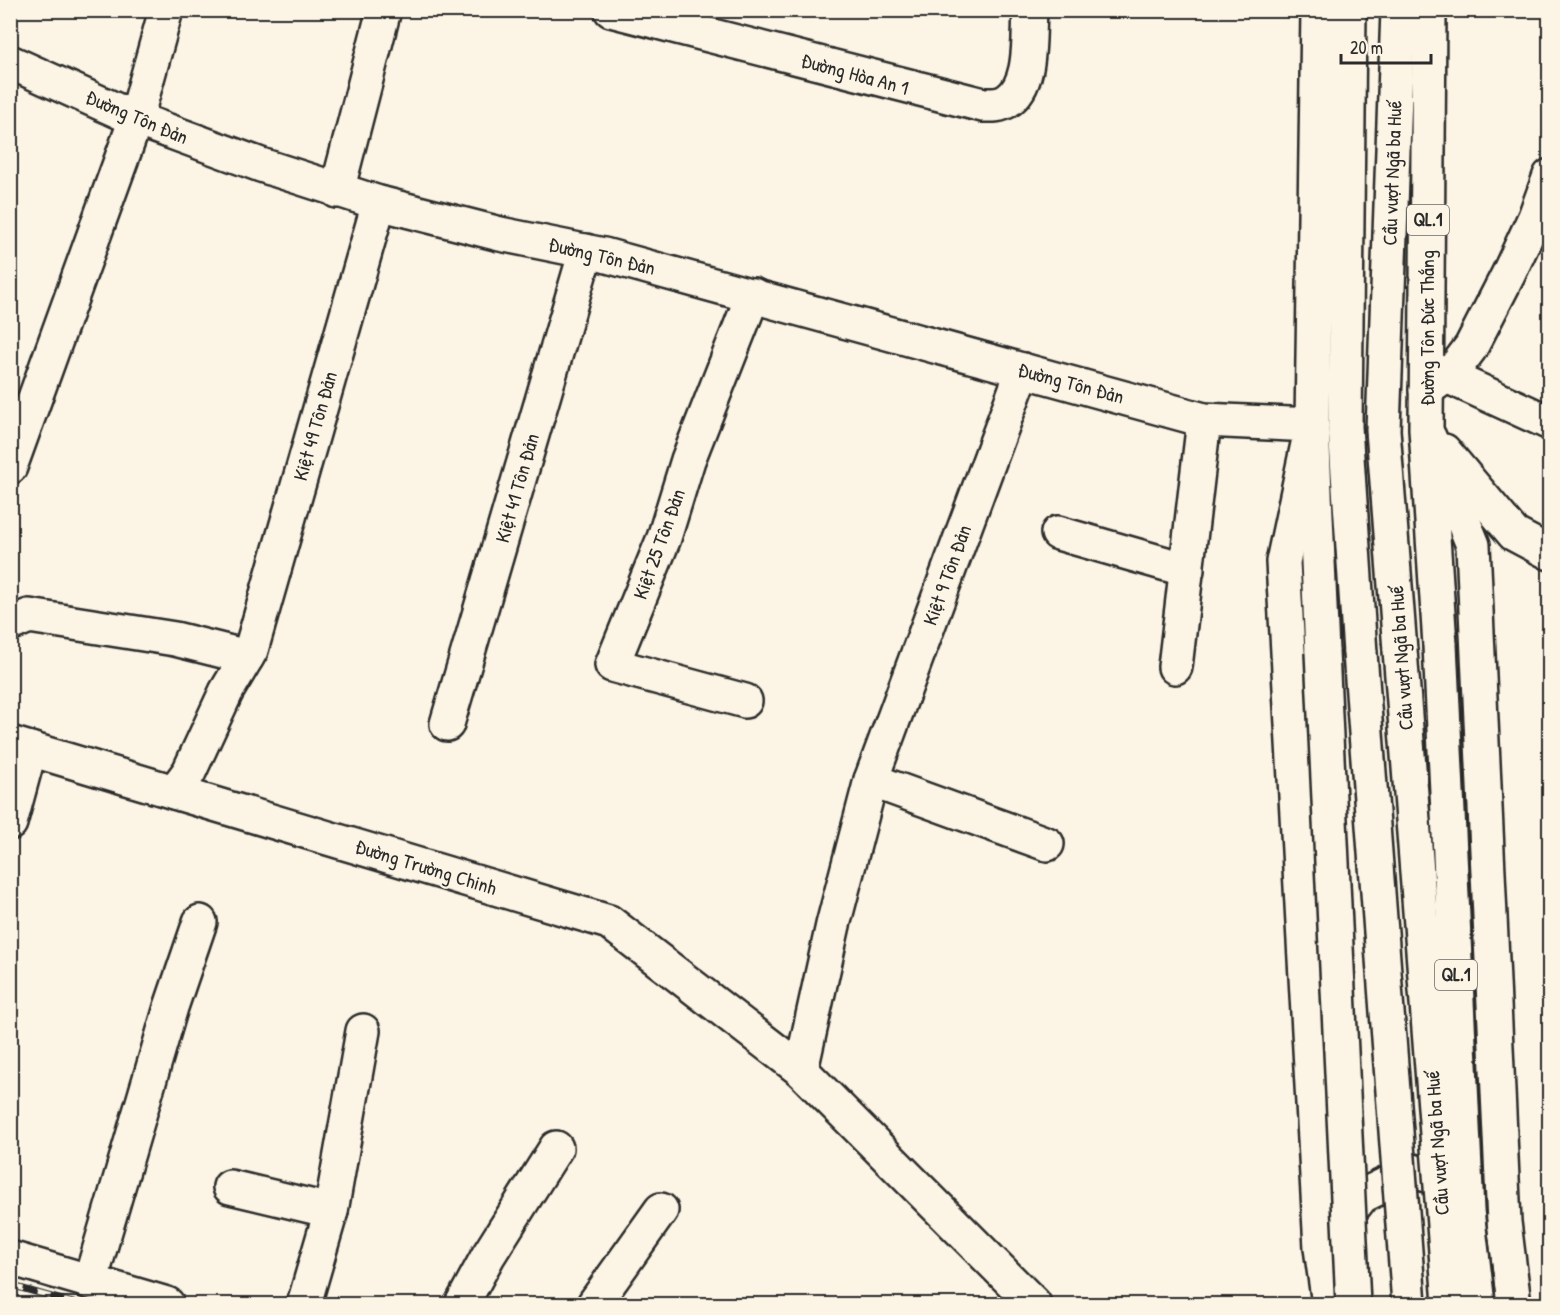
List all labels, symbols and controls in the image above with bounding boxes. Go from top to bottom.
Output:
scale bar [1341,27,1431,65]
text: 20 m [1350,35,1383,60]
street label: Đường Hòa An 1 [798,46,912,101]
street label: Đường Tôn Đản [82,83,192,150]
street label: Cầu vượt Ngã ba Huế [1375,99,1408,246]
road number: QL.1 [1407,205,1449,235]
street label: Đường Tôn Đản [546,230,658,281]
street label: Đường Tôn Đức Thắng [1413,250,1440,406]
street label: Đường Tôn Đản [1015,355,1127,410]
street label: Kiệt 49 Tôn Đản [286,368,343,484]
street label: Kiệt 41 Tôn Đản [488,430,545,546]
street label: Kiệt 25 Tôn Đản [626,485,691,603]
street label: Kiệt 9 Tôn Đản [916,521,977,629]
street label: Cầu vượt Ngã ba Huế [1382,584,1419,731]
street label: Đường Trường Chinh [352,832,500,901]
road number: QL.1 [1435,960,1477,990]
street label: Cầu vượt Ngã ba Huế [1418,1069,1455,1216]

